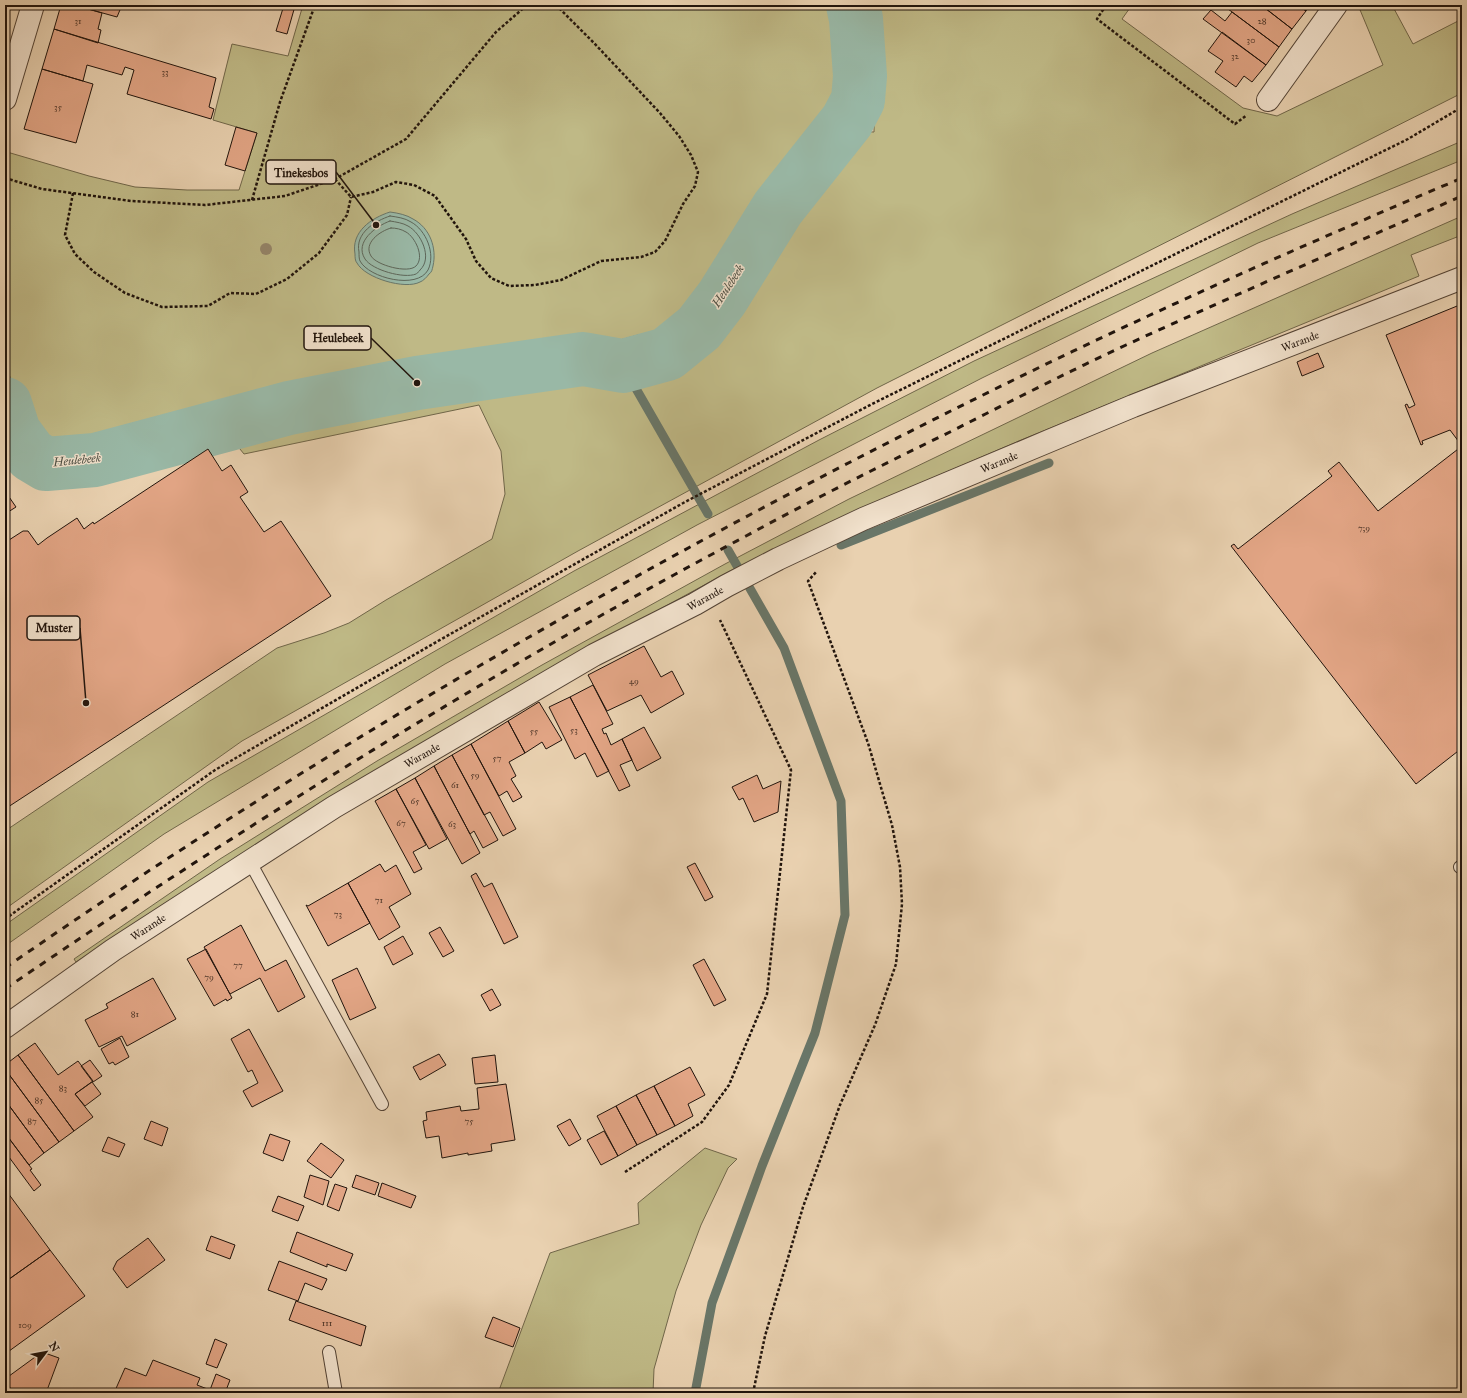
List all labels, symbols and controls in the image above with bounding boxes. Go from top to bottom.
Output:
house number: 31 [74,15,82,26]
house number: 28 [1257,15,1267,26]
house number: 30 [1247,34,1255,45]
house number: 32 [1231,50,1240,61]
house number: 33 [161,66,169,77]
house number: 35 [54,101,63,112]
callout: Tinekesbos [266,160,336,184]
text: Tinekesbos [273,166,329,180]
water label: Heulebeek [708,261,747,311]
callout: Heulebeek [304,326,371,350]
street label: Warande [1279,328,1321,355]
text: Heulebeek [312,331,364,345]
street label: Warande [979,449,1020,476]
water label: Heulebeek [51,450,102,470]
house number: 7;9 [1358,522,1370,533]
street label: Warande [685,583,726,614]
callout: Muster [27,616,80,640]
text: Muster [36,621,73,635]
house number: 49 [629,675,639,686]
house number: 53 [570,724,578,735]
house number: 55 [530,725,539,736]
street label: Warande [402,740,443,771]
house number: 57 [493,752,502,763]
house number: 59 [470,769,480,780]
house number: 61 [451,779,459,790]
house number: 65 [411,795,420,806]
house number: 67 [396,817,406,828]
house number: 63 [448,818,457,829]
house number: 71 [375,894,384,905]
house number: 73 [334,908,343,919]
street label: Warande [128,911,169,944]
house number: 77 [233,959,243,970]
house number: 79 [204,971,214,982]
house number: 81 [131,1008,140,1019]
house number: 83 [59,1082,68,1093]
house number: 85 [35,1094,44,1105]
house number: 87 [27,1115,37,1126]
house number: 75 [465,1115,474,1126]
house number: 111 [322,1317,333,1328]
house number: 109 [18,1319,32,1330]
north arrow [26,1332,66,1372]
text: N [46,1340,62,1355]

